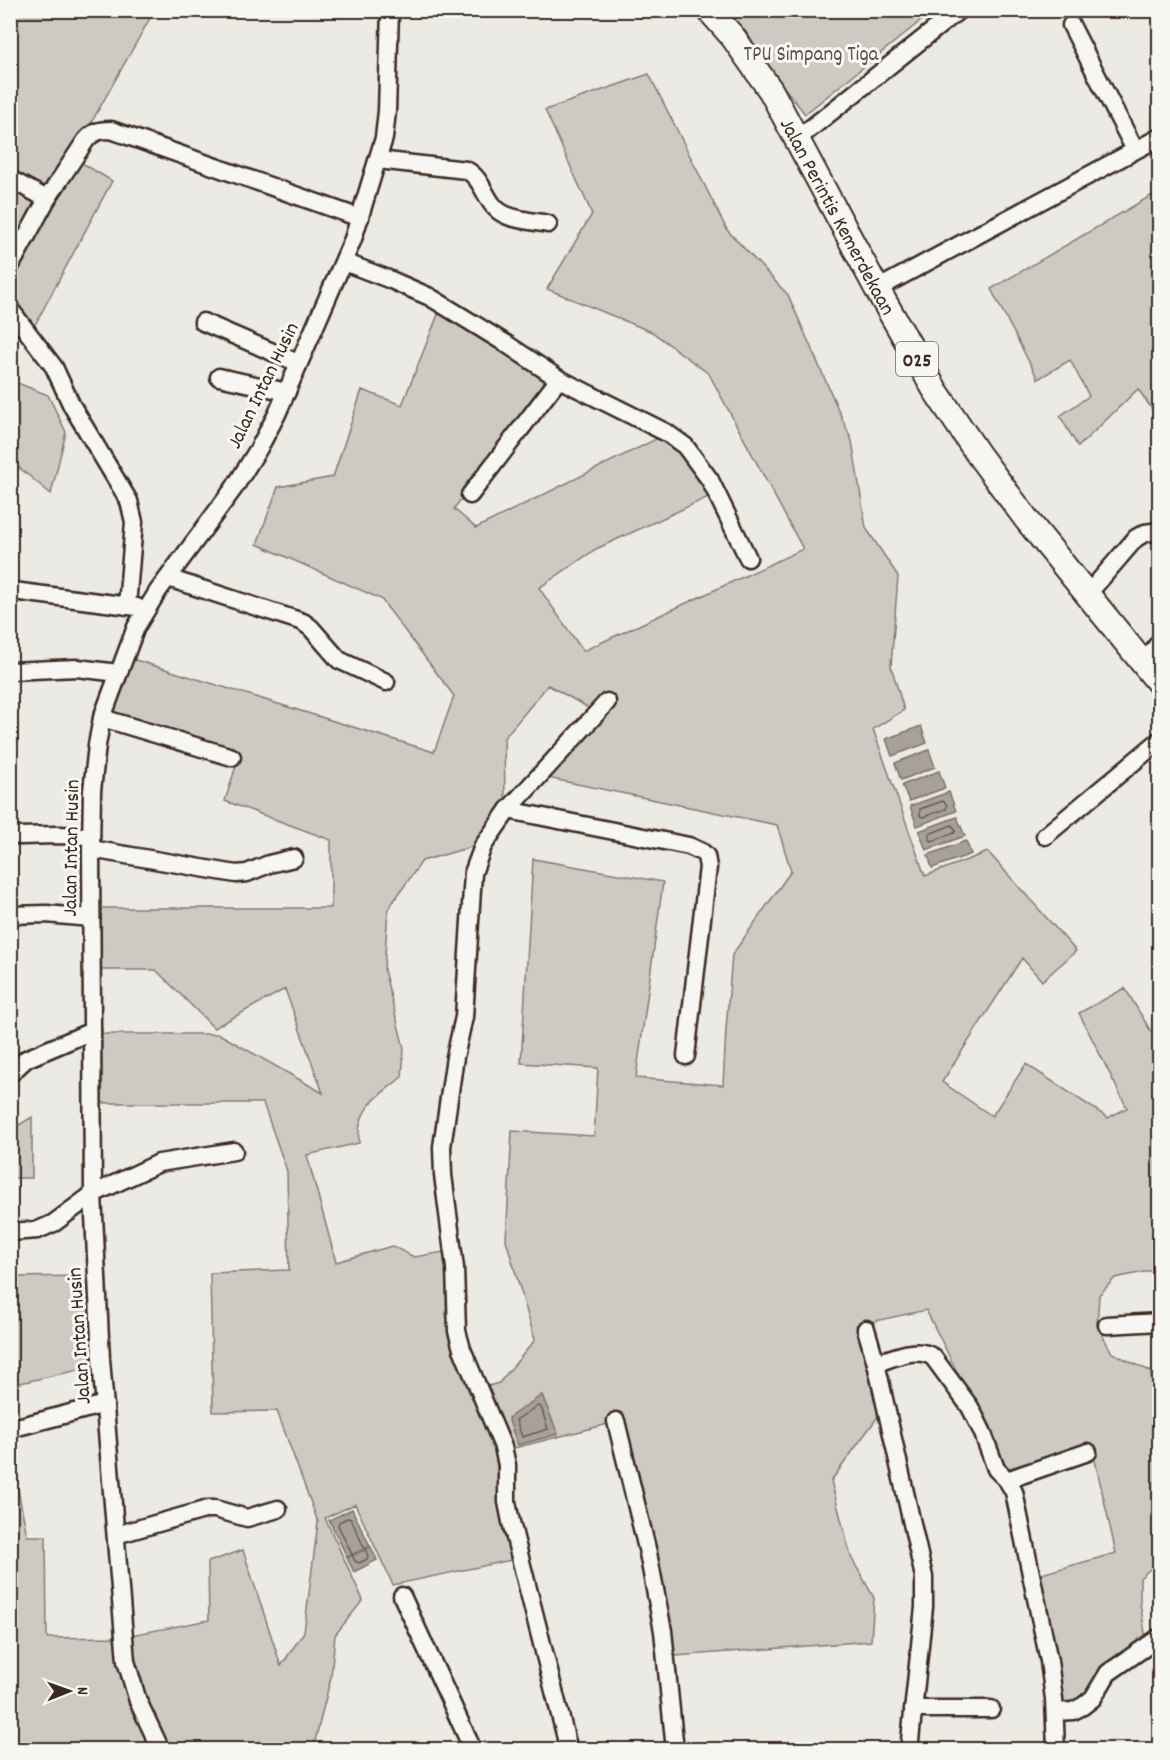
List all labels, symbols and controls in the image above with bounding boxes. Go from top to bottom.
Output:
park label: TPU Simpang Tiga [744,41,880,71]
street label: Jalan Perintis Kemerdekaan [770,113,901,322]
street label: Jalan Intan Husin [221,318,308,455]
road number: 025 [896,342,938,376]
street label: Jalan Intan Husin [57,779,89,917]
street label: Jalan Intan Husin [61,1266,101,1405]
north arrow [39,1661,99,1721]
text: N [70,1687,93,1695]

